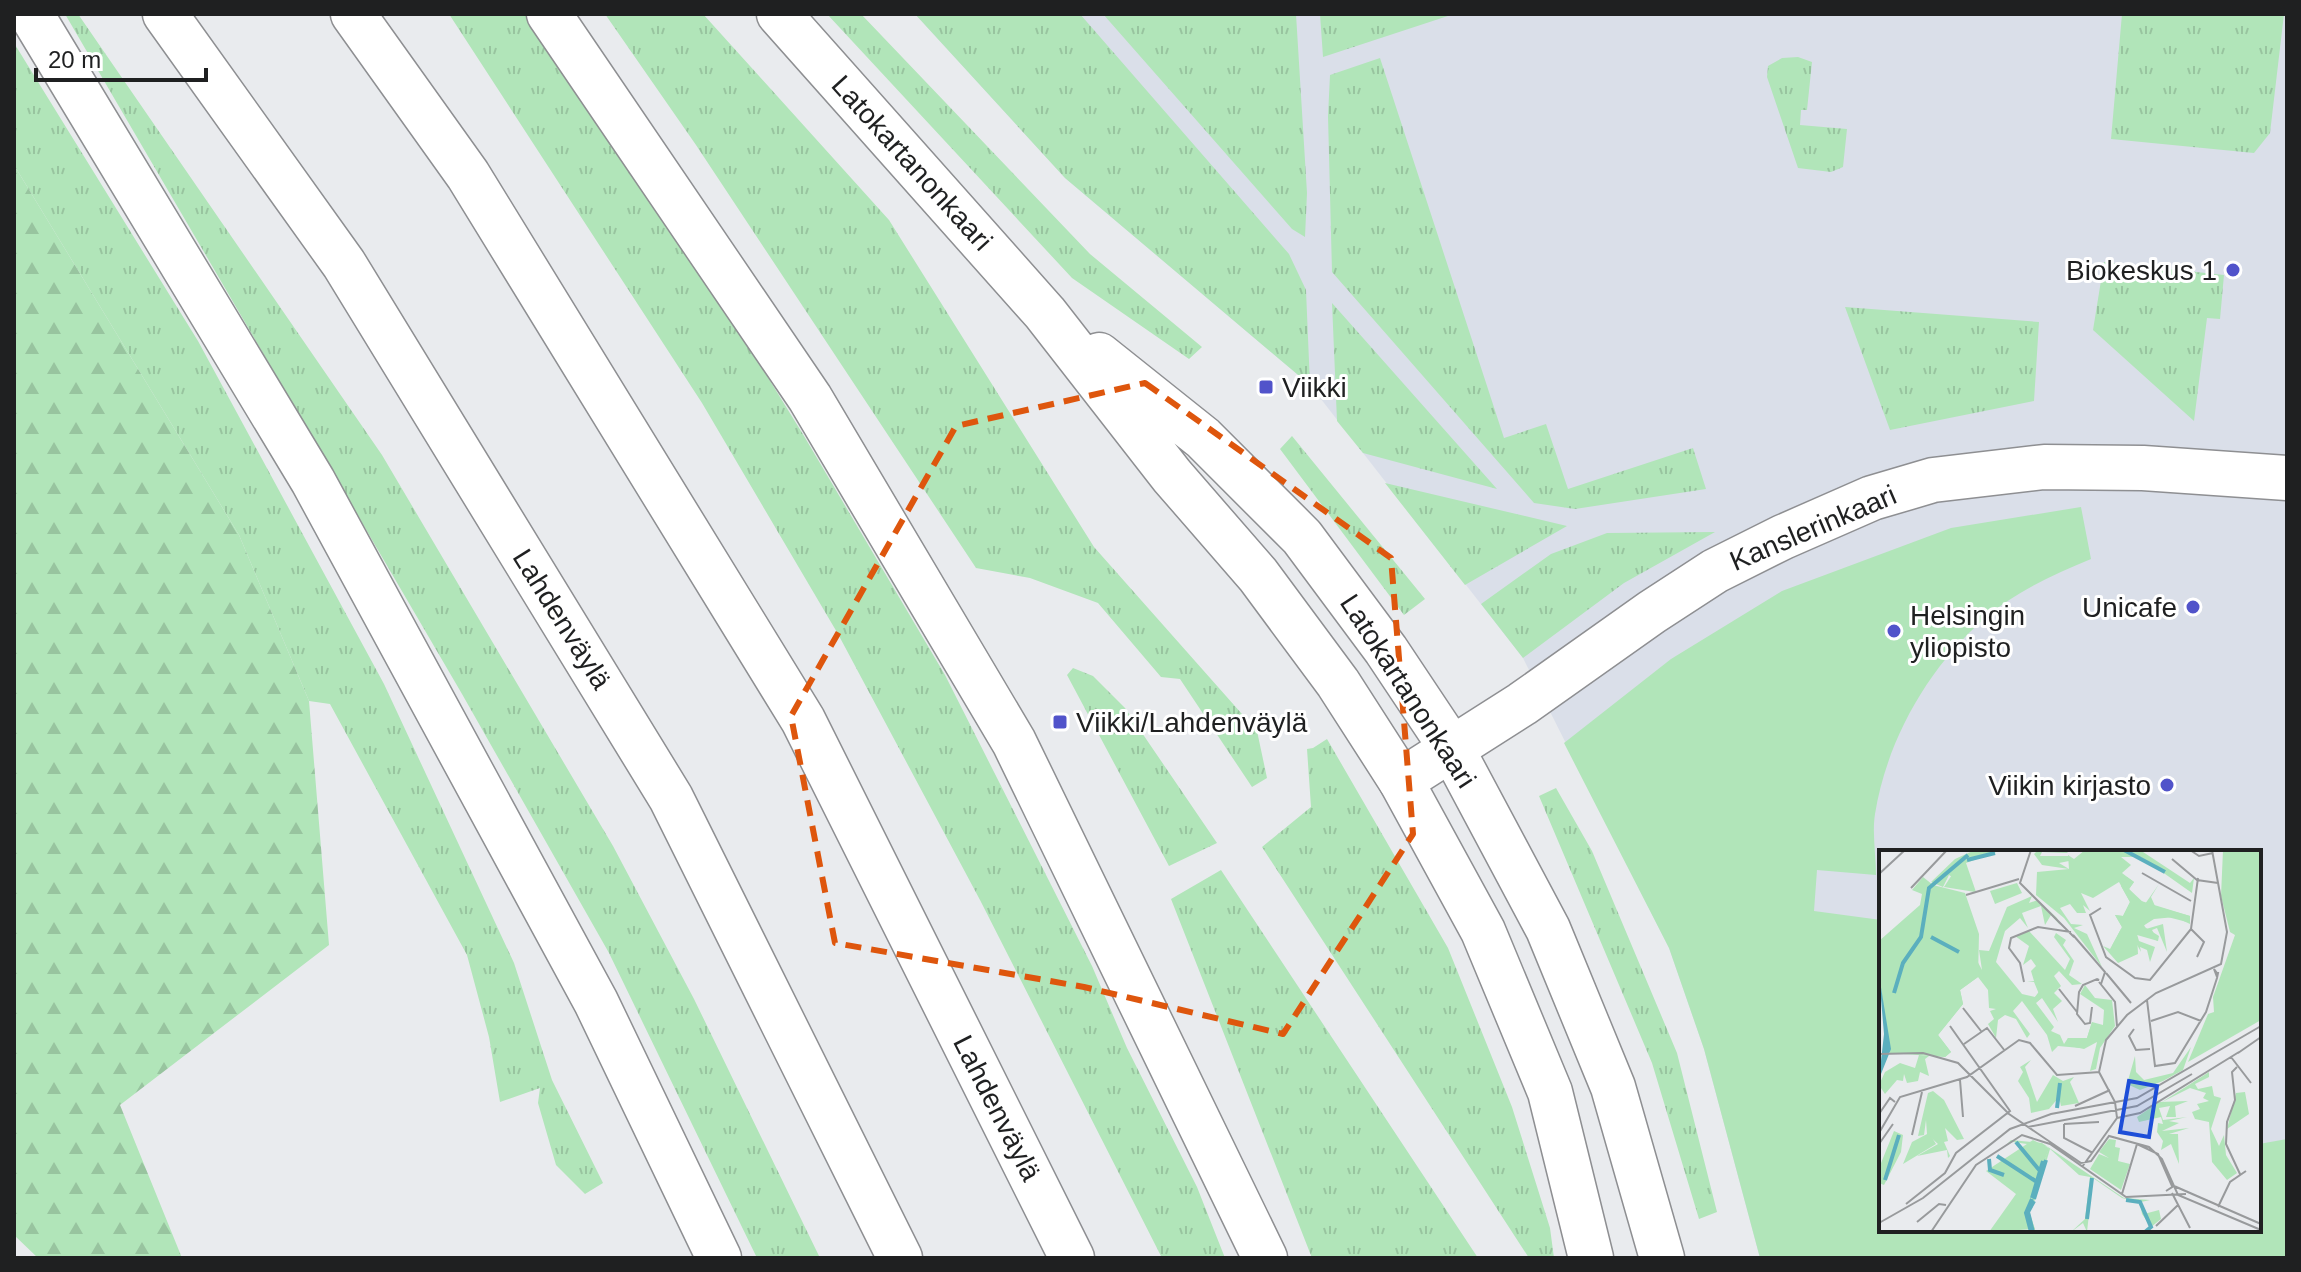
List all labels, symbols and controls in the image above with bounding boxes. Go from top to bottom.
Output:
scale bar [36,32,206,82]
text: 20 m [48,46,101,73]
street label: Latokartanonkaari [825,69,999,257]
place label: Biokeskus 1 [2066,255,2217,286]
marker: Biokeskus 1 [2224,261,2242,279]
place label: Viikki [1282,372,1347,403]
marker: Viikki [1257,378,1275,396]
street label: Kanslerinkaari [1725,479,1901,577]
street label: Lahdenväylä [507,543,617,695]
street label: Latokartanonkaari [1334,589,1482,793]
place label: Unicafe [2082,592,2177,623]
marker: Unicafe [2184,598,2202,616]
place label: Helsingin yliopisto [1910,600,2025,663]
marker: Helsingin yliopisto [1885,622,1903,640]
place label: Viikki/Lahdenväylä [1076,707,1308,738]
marker: Viikki/Lahdenväylä [1051,713,1069,731]
place label: Viikin kirjasto [1988,770,2151,801]
marker: Viikin kirjasto [2158,776,2176,794]
inset map [1879,850,2261,1232]
street label: Lahdenväylä [947,1030,1047,1186]

